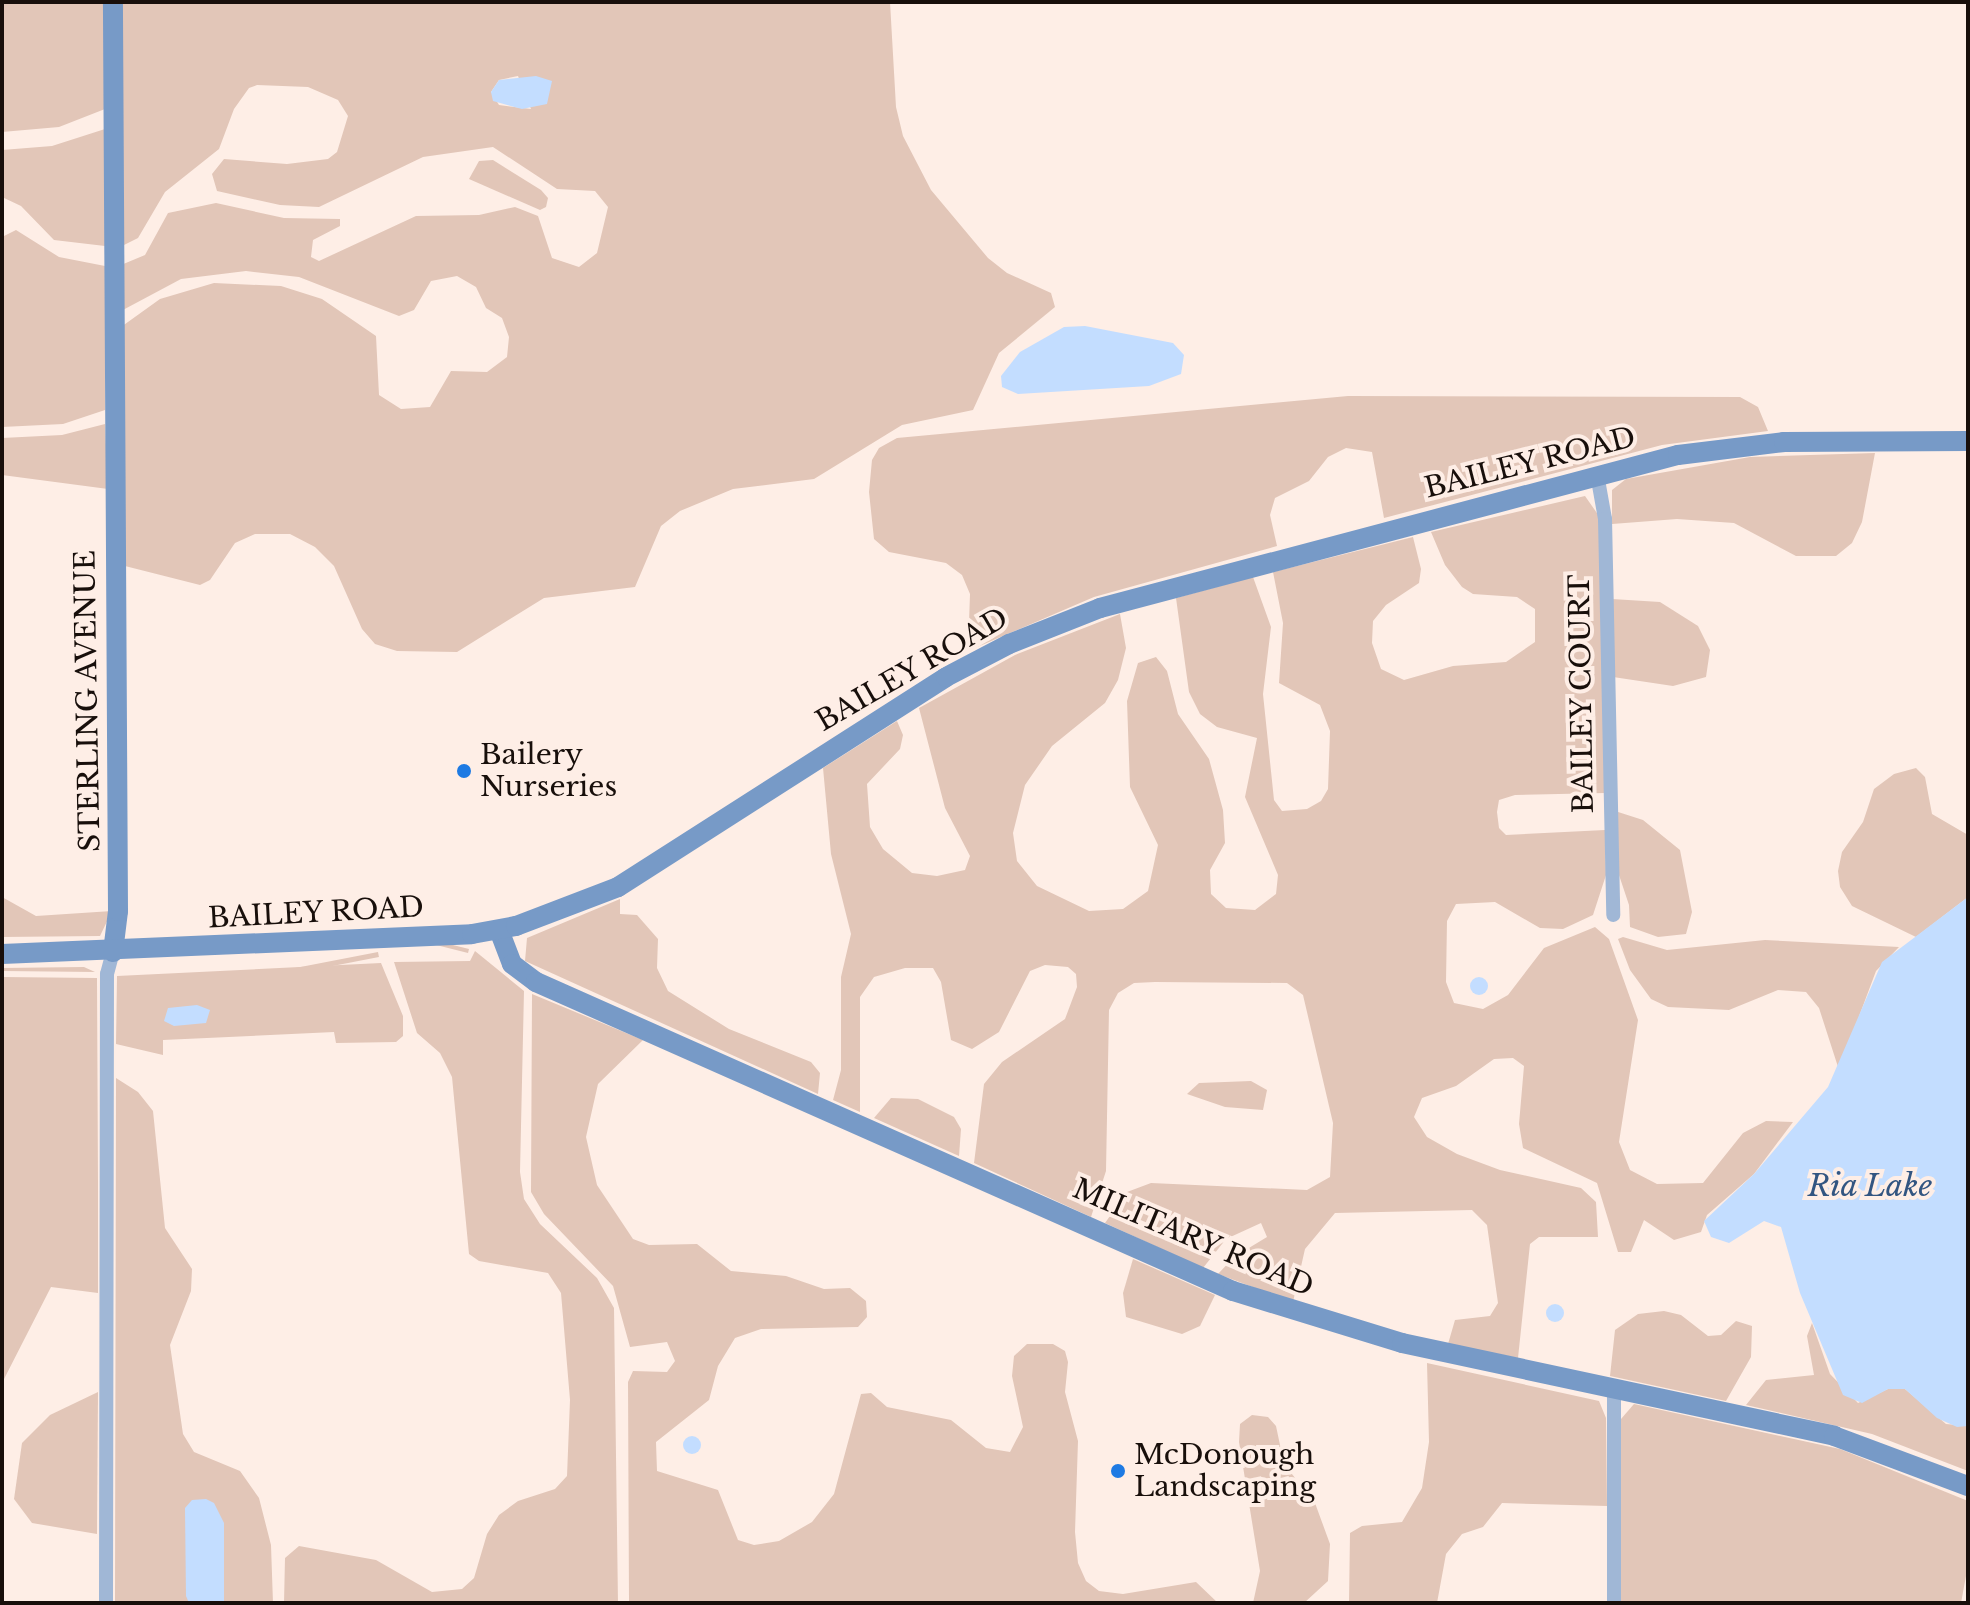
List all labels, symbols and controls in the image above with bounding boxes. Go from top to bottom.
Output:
street label: BAILEY ROAD [1421,420,1639,506]
street label: STERLING AVENUE [69,549,107,853]
street label: BAILEY COURT [1563,574,1601,814]
street label: BAILEY ROAD [810,601,1014,739]
place label: Bailery Nurseries [480,738,617,804]
marker: Bailery Nurseries [455,762,473,780]
street label: BAILEY ROAD [207,891,425,935]
water label: Ria Lake [1807,1168,1933,1204]
street label: MILITARY ROAD [1067,1172,1319,1304]
place label: McDonough Landscaping [1134,1438,1316,1504]
marker: McDonough Landscaping [1109,1462,1127,1480]

